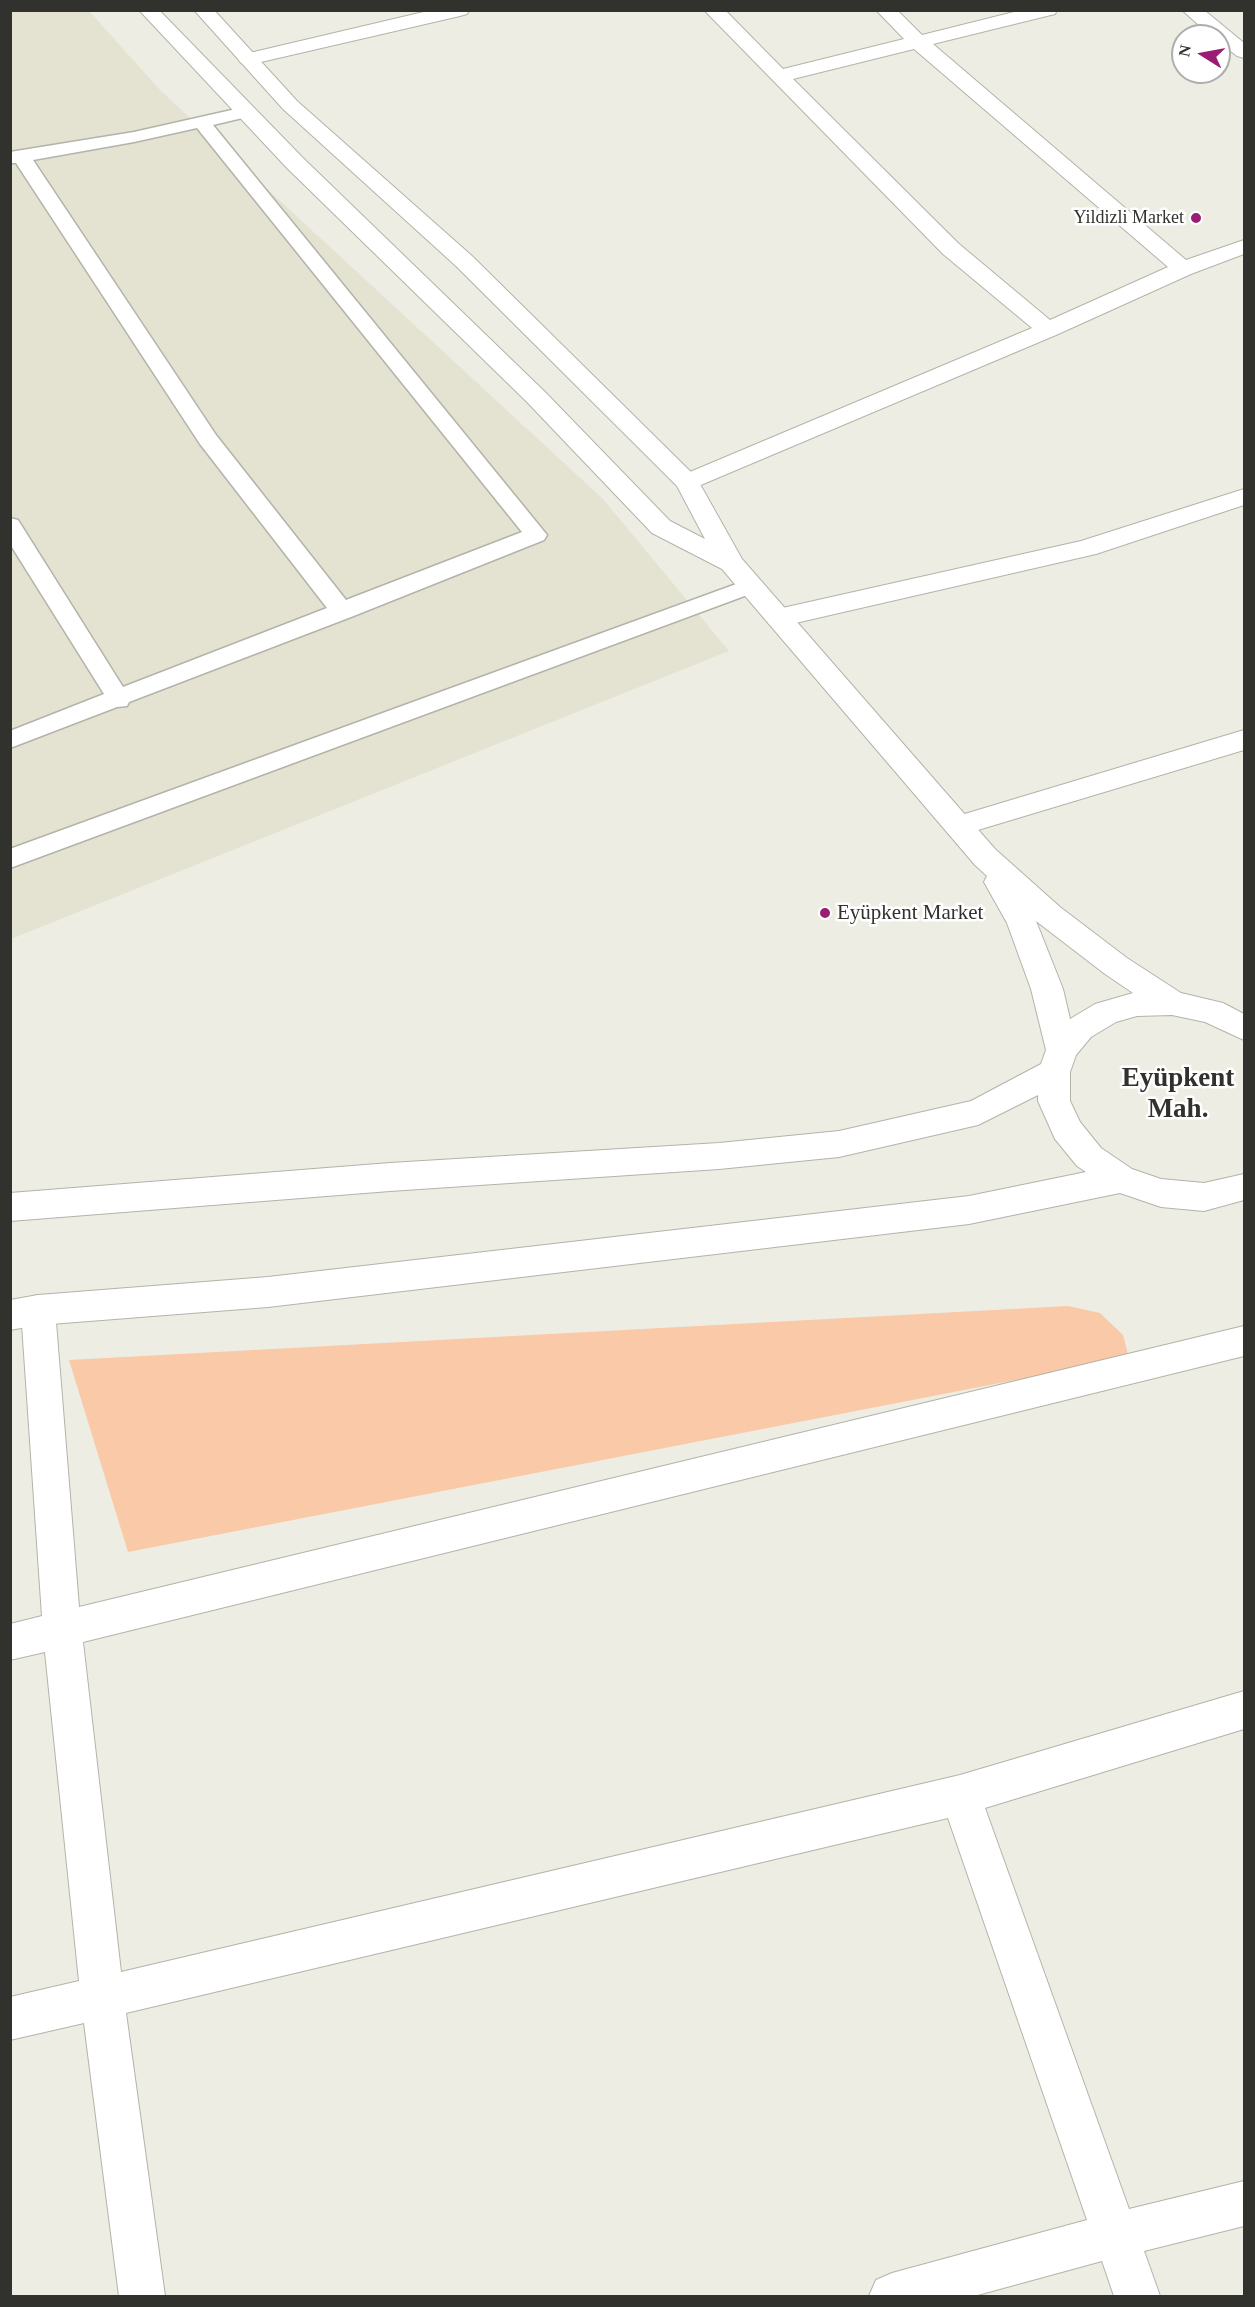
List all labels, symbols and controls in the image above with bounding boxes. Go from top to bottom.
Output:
north arrow [1171,24,1231,84]
text: N [1175,44,1194,58]
place label: Yildizli Market [1078,207,1184,229]
marker: Yildizli Market [1189,211,1203,225]
place label: Eyüpkent Market [837,900,988,926]
marker: Eyüpkent Market [818,906,832,920]
district label: Eyüpkent Mah. [1123,1063,1233,1126]

